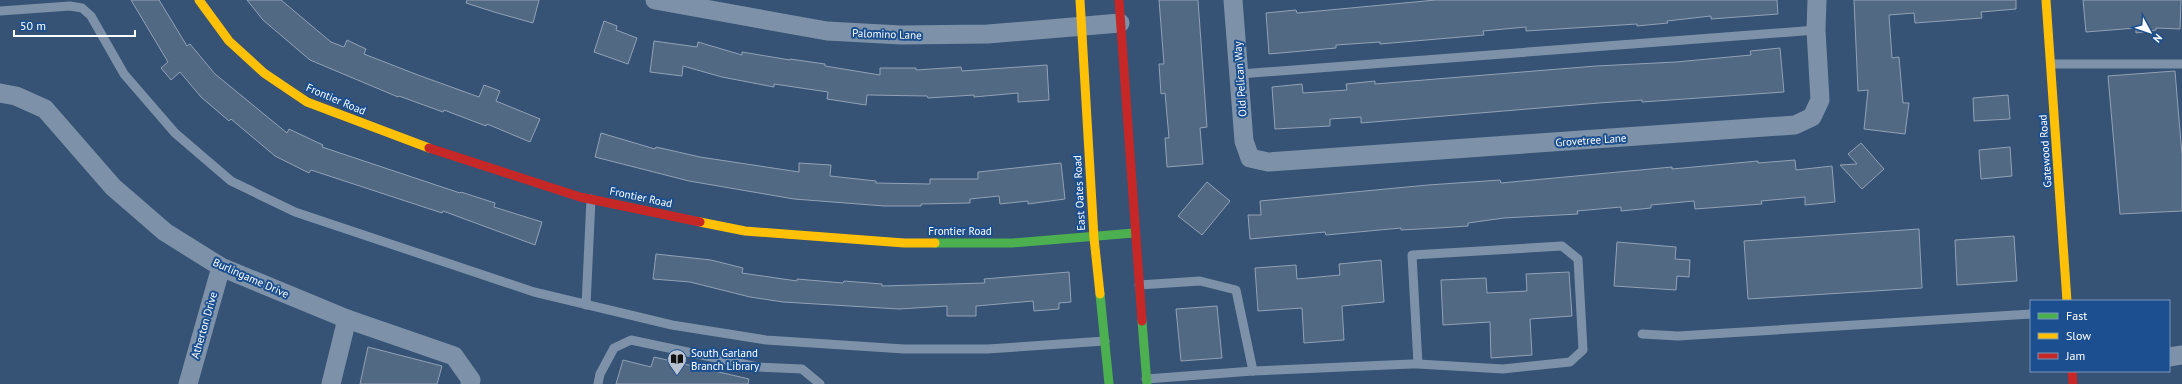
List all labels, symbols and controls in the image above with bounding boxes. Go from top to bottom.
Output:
scale bar [14,12,135,38]
north arrow [2130,12,2170,52]
text: 50 m [20,18,46,33]
street label: Palomino Lane [852,26,922,42]
text: N [2150,31,2165,46]
street label: Old Pelican Way [1230,40,1250,117]
street label: Frontier Road [304,80,368,118]
street label: Gatewood Road [2035,114,2055,188]
street label: Grovetree Lane [1555,131,1627,149]
street label: East Oates Road [1070,155,1088,231]
street label: Frontier Road [608,184,674,210]
street label: Frontier Road [928,224,992,238]
street label: Burlingame Drive [211,255,292,301]
street label: Atherton Drive [188,290,220,360]
legend [2030,300,2170,372]
text: Fast [2066,308,2087,323]
text: Slow [2066,328,2091,343]
place label: South Garland Branch Library [691,346,760,373]
library icon: South Garland Branch Library [666,348,688,376]
text: Jam [2065,348,2085,363]

